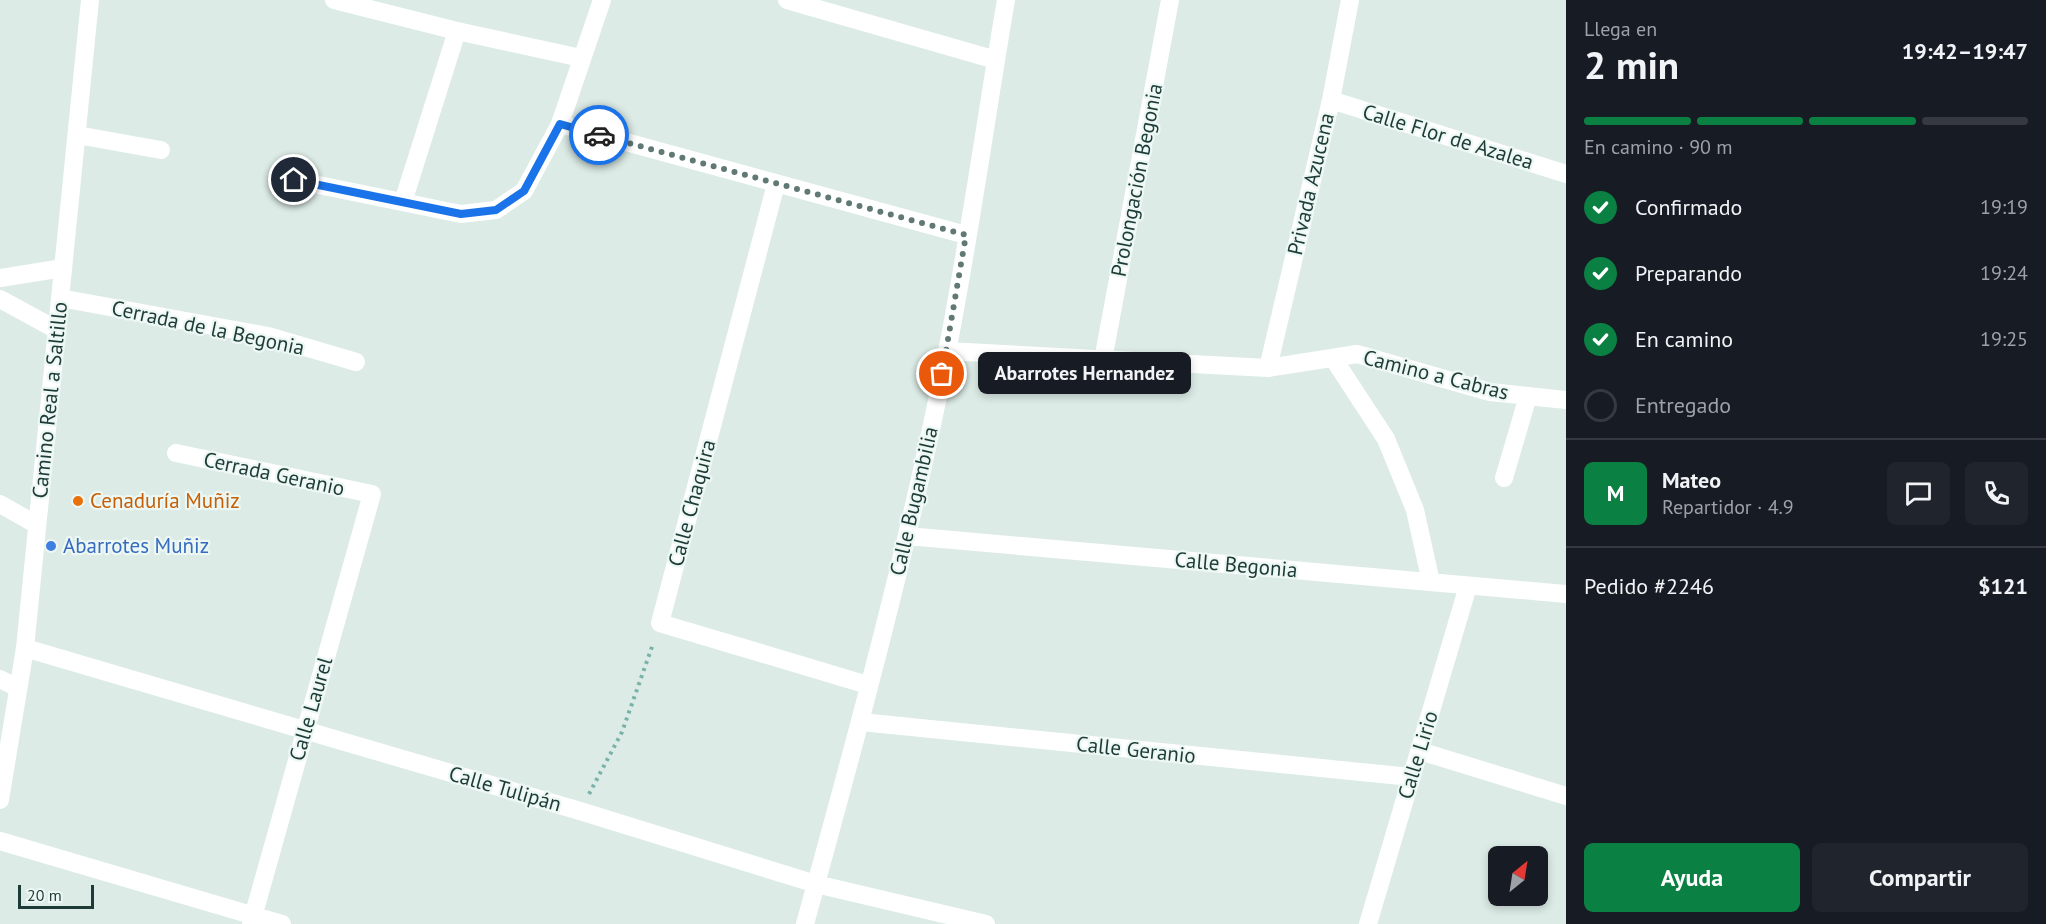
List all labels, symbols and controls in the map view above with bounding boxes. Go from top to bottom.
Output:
text: Llega en [1584,16,1657,42]
text: 19:42–19:47 [1902,37,2028,65]
text: 2 min [1584,39,1679,90]
street label: Prolongación Begonia [1105,81,1168,279]
street label: Calle Flor de Azalea [1359,98,1537,175]
courier [569,105,629,165]
street label: Privada Azucena [1281,110,1340,258]
icon: car [583,119,616,152]
text: En camino · 90 m [1584,134,1733,160]
pin [268,154,319,205]
icon: home [277,163,310,196]
icon: check [1584,191,1617,224]
text: Confirmado [1635,193,1742,221]
text: 19:19 [1980,194,2028,220]
icon: check [1584,257,1617,290]
text: Preparando [1635,259,1742,287]
text: 19:24 [1980,260,2028,286]
street label: Cerrada de la Begonia [109,294,307,361]
street label: Camino Real a Saltillo [26,300,73,500]
icon: check [1584,323,1617,356]
text: En camino [1635,325,1733,353]
text: 19:25 [1980,326,2028,352]
street label: Camino a Cabras [1361,343,1512,406]
pin [916,348,967,399]
callout: Abarrotes Hernandez [978,353,1191,395]
icon: bag [925,357,958,390]
text: Abarrotes Hernandez [995,360,1174,386]
text: Entregado [1635,391,1731,419]
street label: Calle Bugambilia [883,424,944,578]
street label: Calle Chaquira [662,436,721,569]
street label: Cerrada Geranio [201,445,347,502]
button: chat [1887,462,1950,525]
button: phone [1965,462,2028,525]
text: Mateo [1662,466,1721,494]
text: M [1607,479,1624,507]
place label: Cenaduría Muñiz [90,487,240,514]
marker: Cenaduría Muñiz [71,494,85,508]
text: Repartidor · 4.9 [1662,494,1794,520]
place label: Abarrotes Muñiz [63,532,209,559]
marker: Abarrotes Muñiz [44,539,58,553]
street label: Calle Begonia [1173,546,1299,583]
text: Pedido #2246 [1584,572,1714,600]
text: $121 [1978,572,2028,600]
street label: Calle Laurel [283,654,338,764]
street label: Calle Lirio [1391,707,1444,802]
street label: Calle Geranio [1075,730,1197,769]
street label: Calle Tulipán [446,760,564,817]
button: Ayuda [1584,843,1800,912]
button: Compartir [1812,843,2028,912]
north arrow [1488,846,1548,906]
map controls [1488,846,1548,906]
scale bar [18,882,94,910]
text: 20 m [27,885,62,905]

